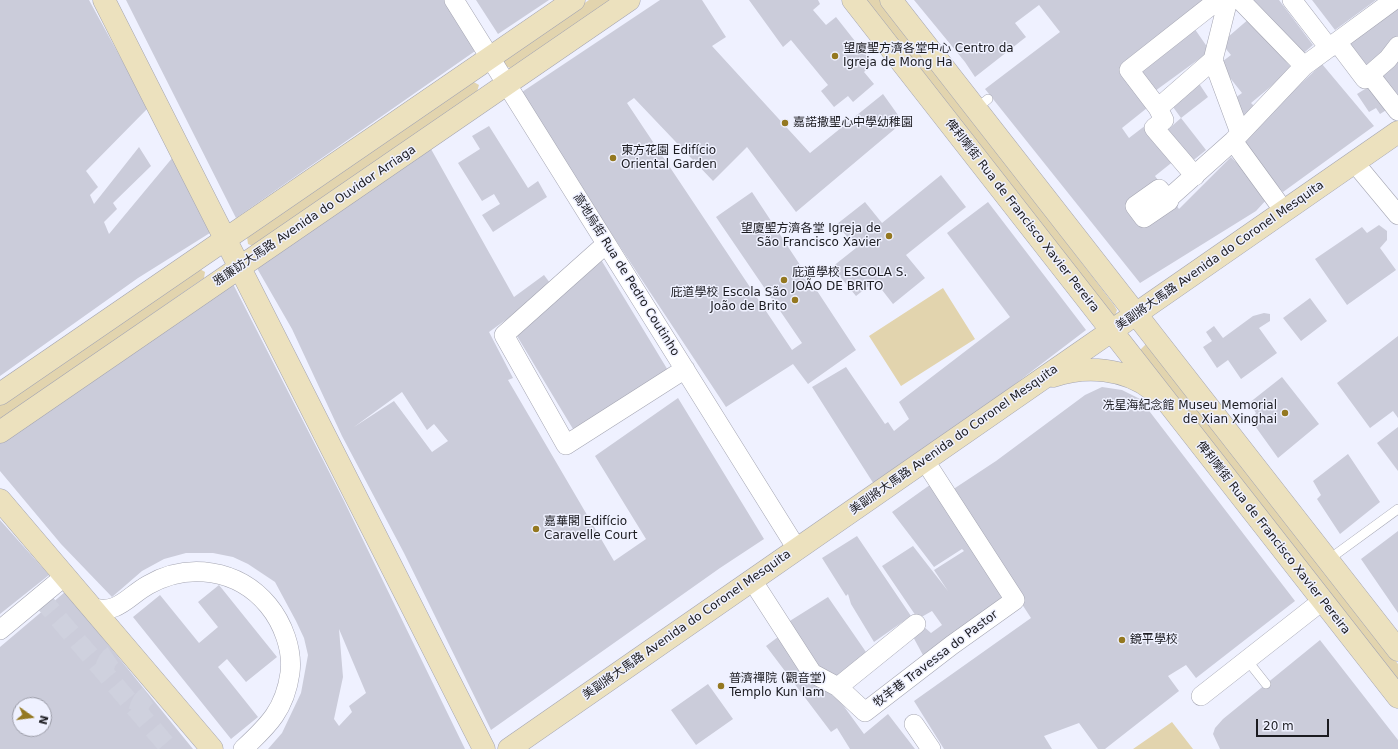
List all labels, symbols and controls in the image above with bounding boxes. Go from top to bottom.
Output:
place label: 望廈聖方濟各堂中心 Centro da Igreja de Mong Ha [843,42,1014,70]
marker: 望廈聖方濟各堂中心 Centro da Igreja de Mong Ha [830,51,840,61]
place label: 嘉諾撒聖心中學幼稚園 [793,116,913,130]
street label: 俾利喇街 Rua de Francisco Xavier Pereira [942,117,1102,315]
marker: 嘉諾撒聖心中學幼稚園 [780,118,790,128]
street label: 雅廉訪大馬路 Avenida do Ouvidor Arriaga [211,143,419,289]
place label: 東方花園 Edifício Oriental Garden [621,144,717,172]
marker: 東方花園 Edifício Oriental Garden [608,153,618,163]
street label: 美副將大馬路 Avenida do Coronel Mesquita [1113,178,1327,334]
street label: 高地烏街 Rua de Pedro Coutinho [570,191,682,359]
place label: 望廈聖方濟各堂 Igreja de São Francisco Xavier [740,222,881,250]
marker: 望廈聖方濟各堂 Igreja de São Francisco Xavier [884,231,894,241]
place label: 庇道學校 ESCOLA S. JOÃO DE BRITO [792,266,907,294]
marker: 庇道學校 ESCOLA S. JOÃO DE BRITO [779,275,789,285]
place label: 庇道學校 Escola São João de Brito [671,286,787,314]
marker: 庇道學校 Escola São João de Brito [790,295,800,305]
street label: 美副將大馬路 Avenida do Coronel Mesquita [847,362,1061,518]
place label: 冼星海紀念館 Museu Memorial de Xian Xinghai [1102,399,1277,427]
marker: 冼星海紀念館 Museu Memorial de Xian Xinghai [1280,408,1290,418]
street label: 俾利喇街 Rua de Francisco Xavier Pereira [1193,439,1353,637]
place label: 嘉華閣 Edifício Caravelle Court [544,515,637,543]
marker: 嘉華閣 Edifício Caravelle Court [531,524,541,534]
street label: 美副將大馬路 Avenida do Coronel Mesquita [580,547,794,703]
street label: 牧羊巷 Travessa do Pastor [871,608,1001,710]
place label: 鏡平學校 [1130,633,1178,647]
marker: 鏡平學校 [1117,635,1127,645]
place label: 普濟禪院 (觀音堂) Templo Kun Iam [729,672,826,700]
marker: 普濟禪院 (觀音堂) Templo Kun Iam [716,681,726,691]
north arrow [12,697,52,737]
scale bar [1258,711,1331,737]
text: N [36,714,51,726]
text: 20 m [1263,719,1294,733]

